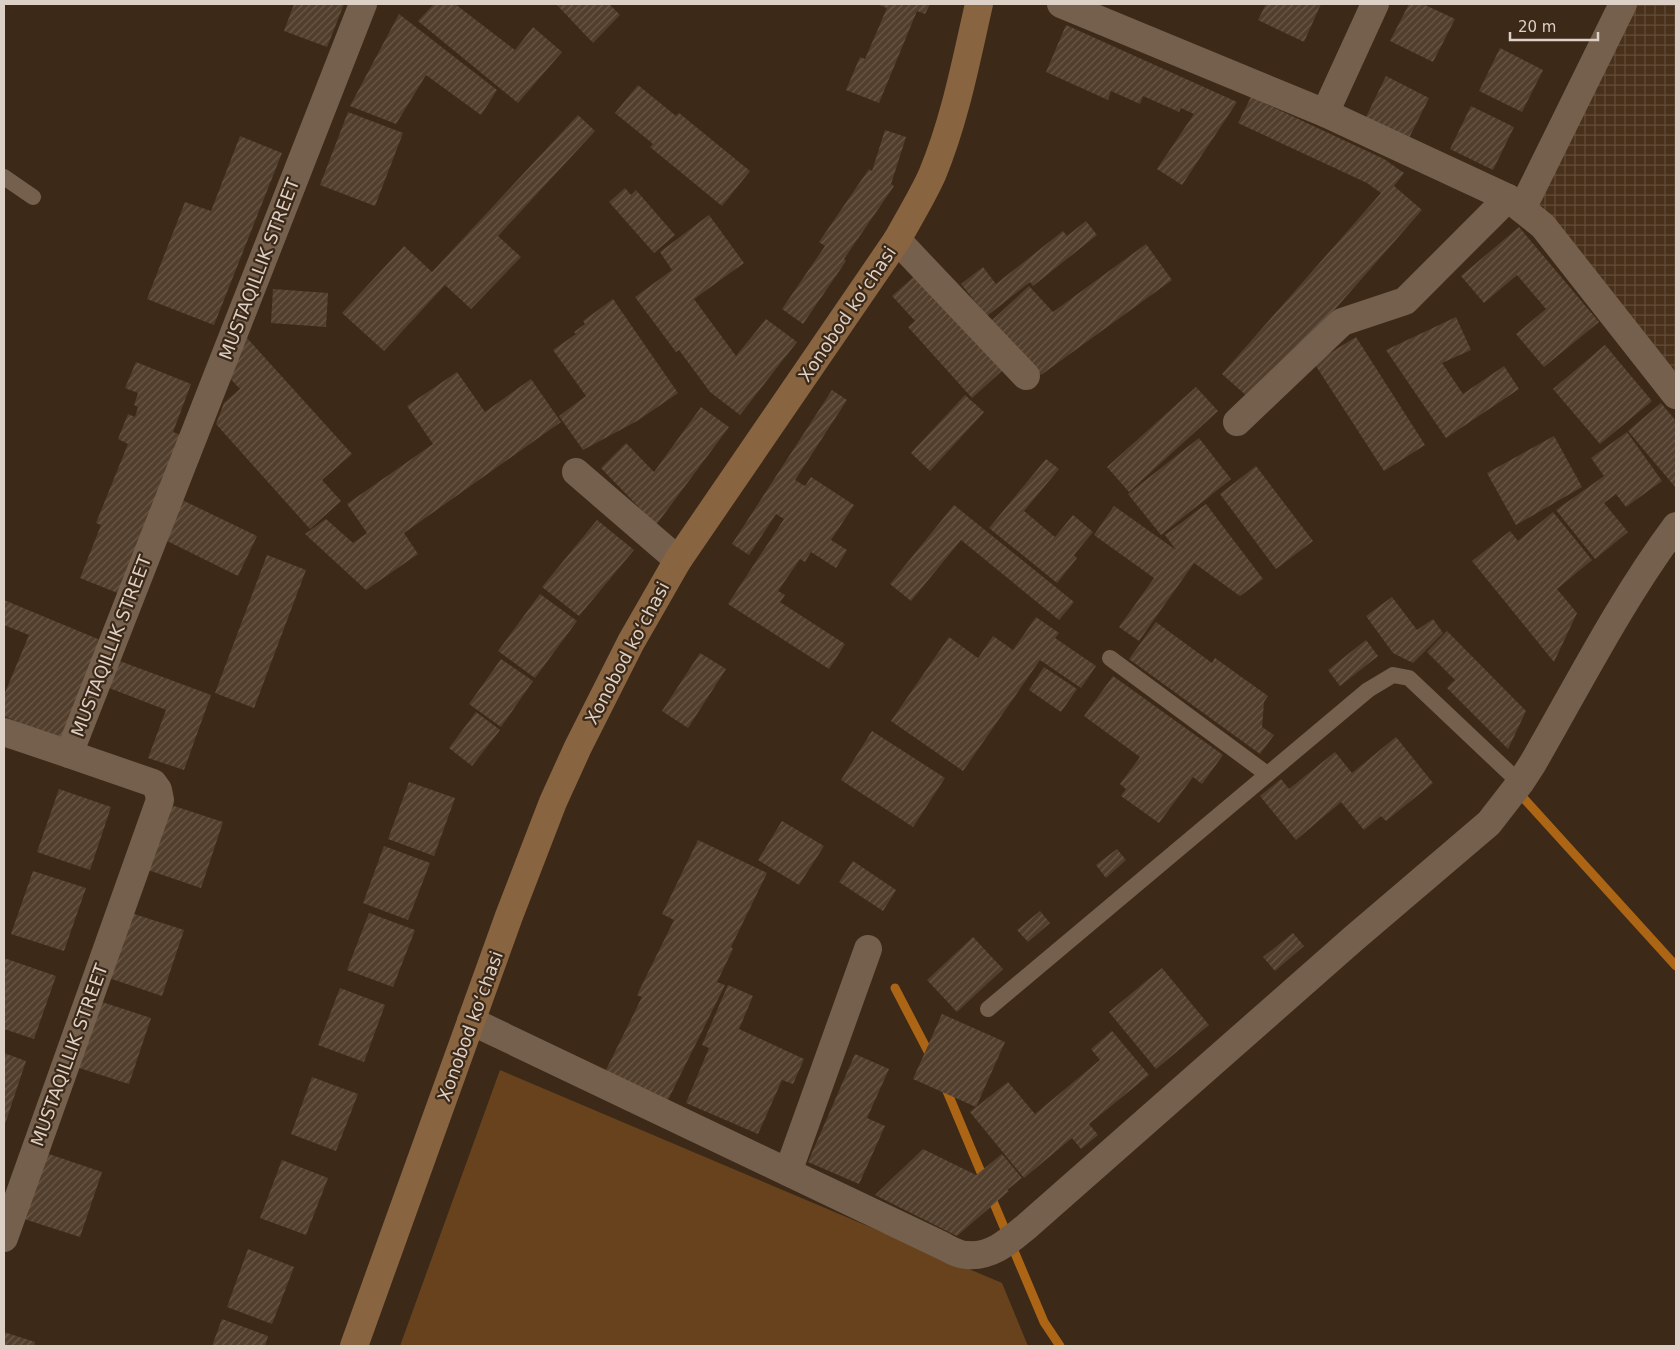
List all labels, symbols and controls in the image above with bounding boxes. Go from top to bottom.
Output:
scale bar [1510,10,1598,42]
text: 20 m [1518,18,1556,36]
street label: MUSTAQILLIK STREET [215,174,304,363]
street label: Xonobod koʻchasi [794,242,900,386]
street label: MUSTAQILLIK STREET [67,551,156,740]
street label: Xonobod koʻchasi [581,578,673,728]
street label: Xonobod koʻchasi [433,948,507,1104]
street label: MUSTAQILLIK STREET [26,960,112,1149]

